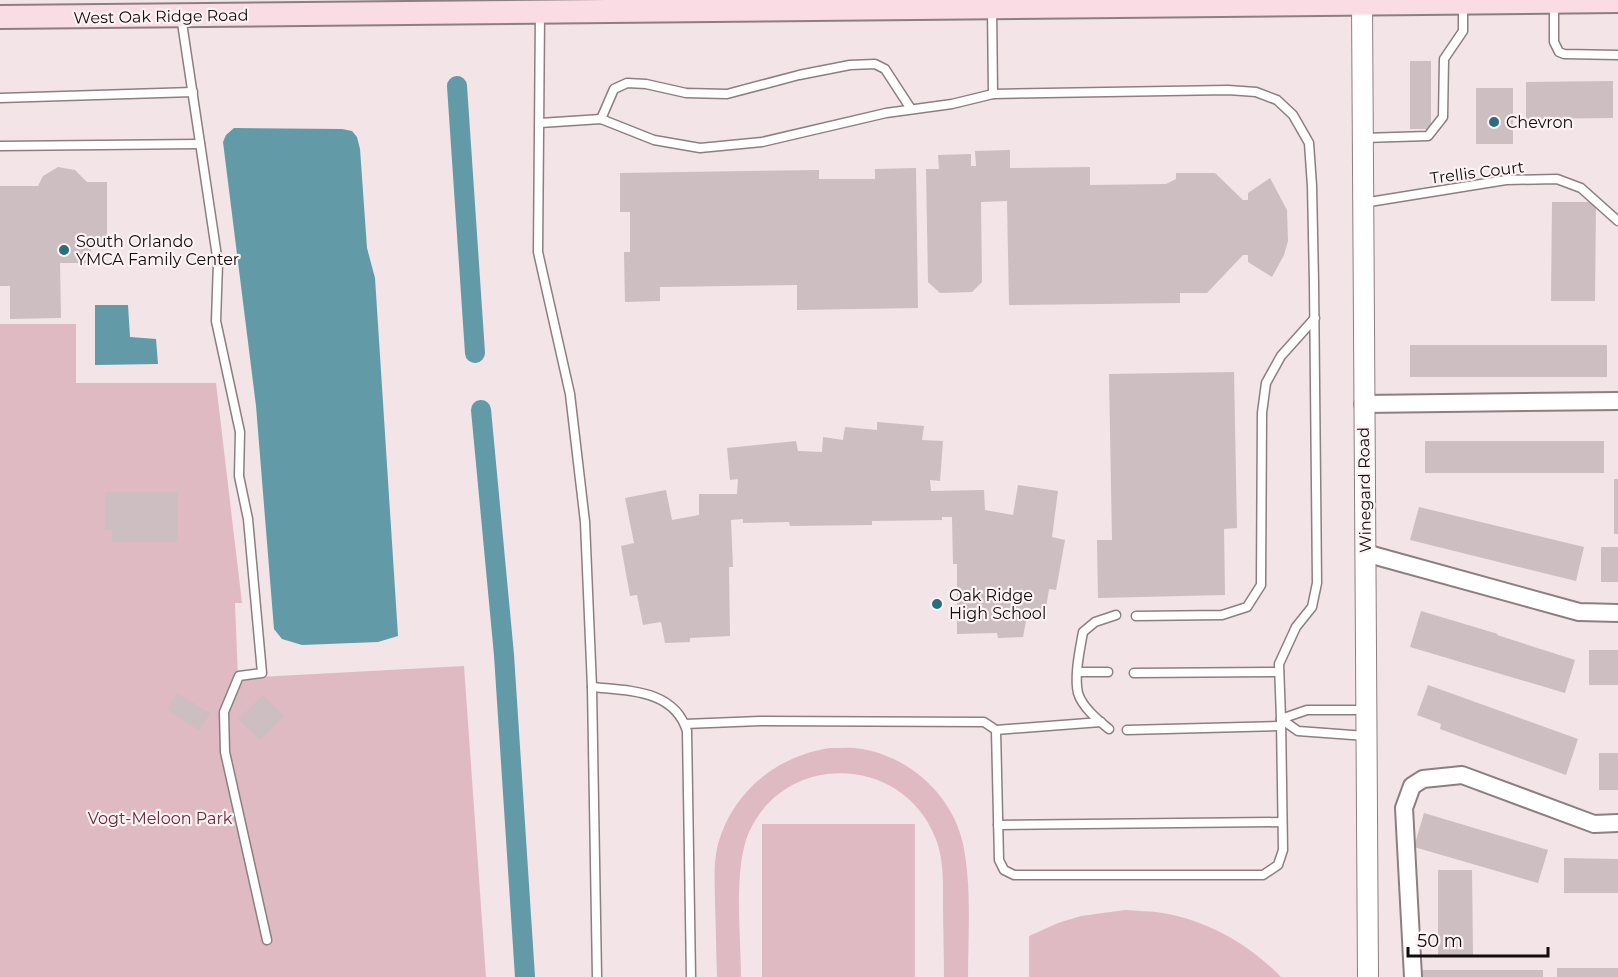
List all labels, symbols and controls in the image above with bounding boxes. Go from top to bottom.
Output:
street label: West Oak Ridge Road [73,5,249,28]
place label: Chevron [1506,113,1573,132]
marker: Chevron [1487,115,1501,129]
street label: Trellis Court [1429,157,1526,188]
place label: South Orlando YMCA Family Center [76,232,239,269]
marker: South Orlando YMCA Family Center [57,243,71,257]
street label: Winegard Road [1354,427,1375,553]
place label: Oak Ridge High School [949,586,1046,623]
marker: Oak Ridge High School [930,597,944,611]
park label: Vogt-Meloon Park [88,809,233,828]
scale bar [1408,920,1548,958]
text: 50 m [1417,930,1463,952]

